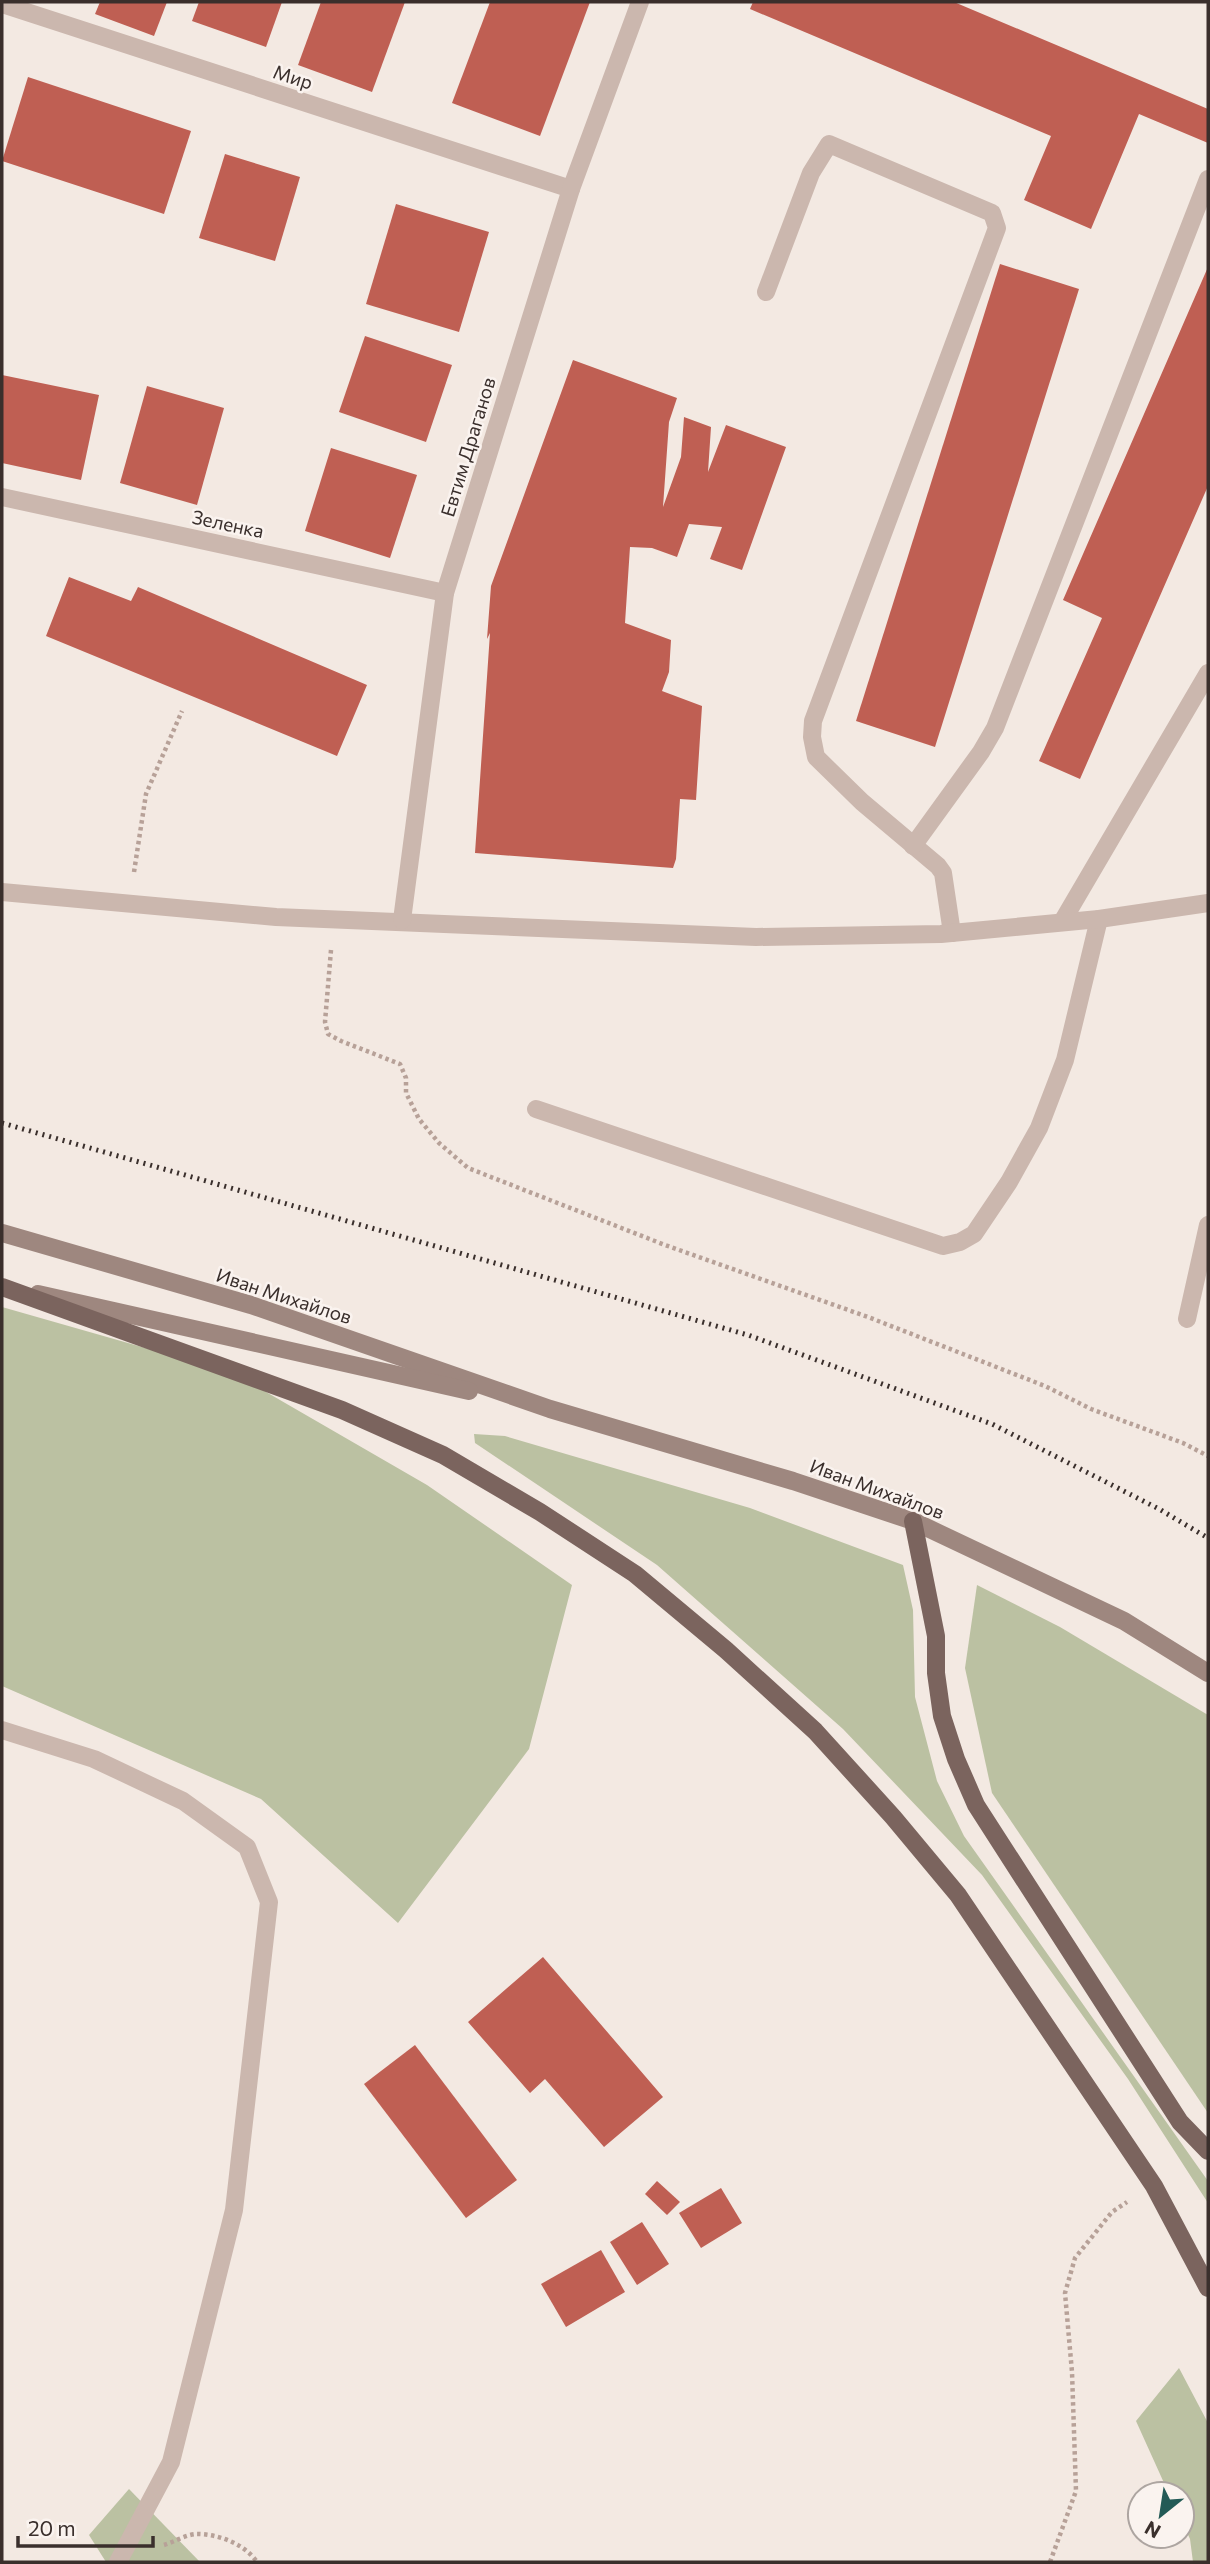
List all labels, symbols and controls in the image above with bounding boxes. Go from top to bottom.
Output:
street label: Мир [270,59,316,94]
street label: Евтим Драганов [435,374,500,519]
street label: Зеленка [190,505,266,542]
street label: Иван Михайлов [214,1263,355,1328]
street label: Иван Михайлов [807,1454,947,1523]
north arrow [1126,2480,1196,2550]
scale bar [18,2504,152,2548]
text: 20 m [28,2515,76,2540]
text: N [1140,2517,1164,2544]

